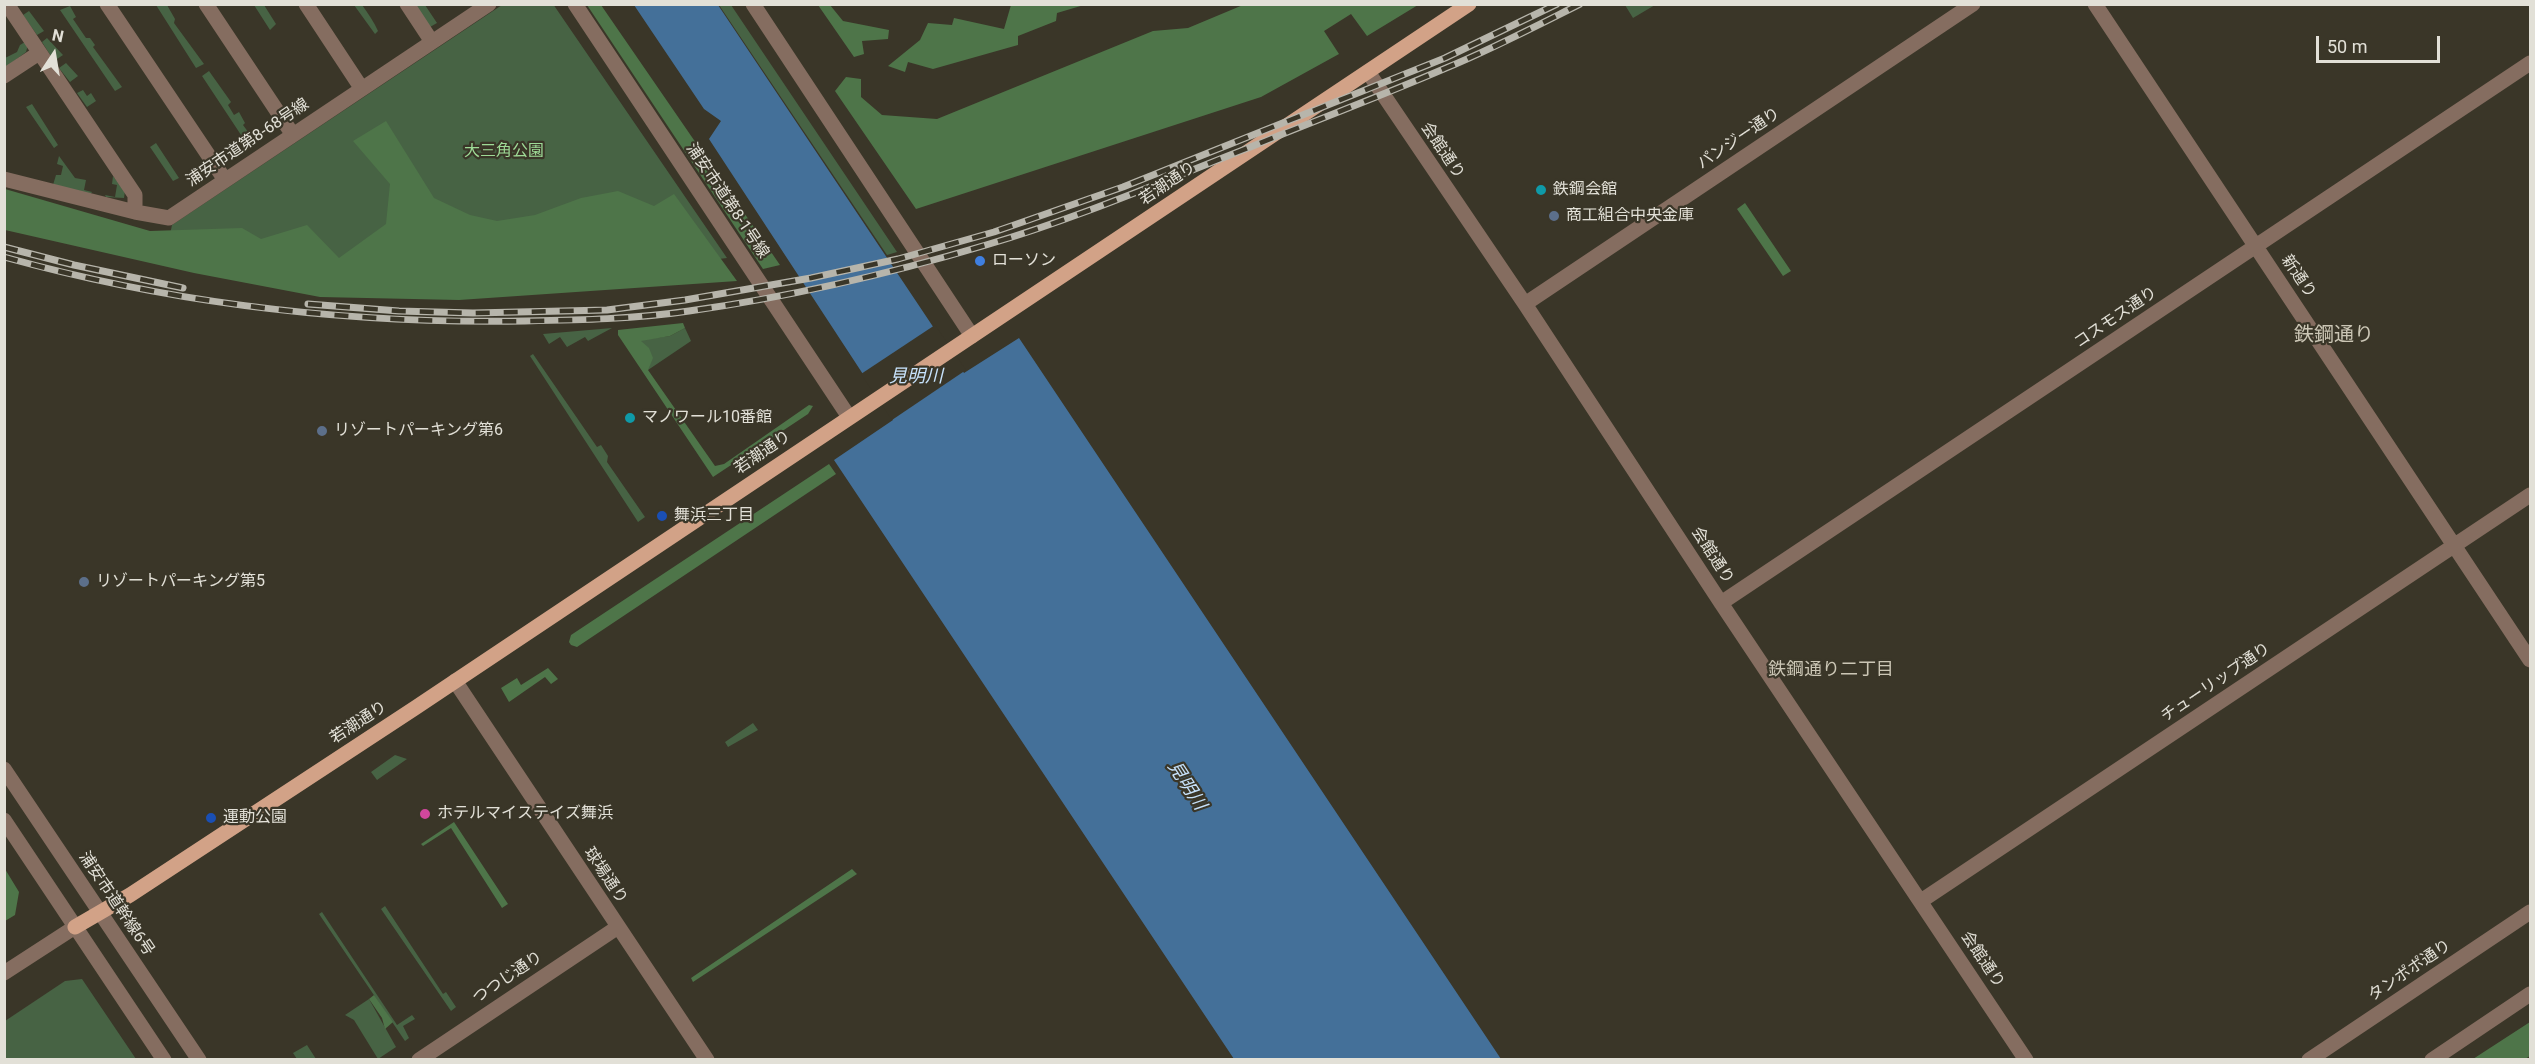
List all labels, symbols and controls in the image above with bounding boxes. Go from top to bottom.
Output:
north arrow [24,24,84,84]
scale bar [2319,24,2444,62]
text: N [50,25,65,46]
text: 50 m [2327,36,2367,57]
street label: 浦安市道第8-68号線 [183,95,313,191]
street label: パンジー通り [1694,104,1784,174]
street label: 会館通り [1416,119,1468,183]
street label: 浦安市道第8-1号線 [681,140,773,262]
park label: 大三角公園 [464,142,544,162]
street label: 若潮通り [1136,158,1200,210]
place label: 鉄鋼会館 [1553,180,1617,200]
marker: 鉄鋼会館 [1534,183,1548,197]
place label: 商工組合中央金庫 [1566,206,1694,226]
marker: 商工組合中央金庫 [1547,209,1561,223]
place label: ローソン [992,251,1056,271]
street label: 新通り [2277,252,2319,302]
marker: ローソン [973,254,987,268]
street label: コスモス通り [2071,283,2161,353]
district label: 鉄鋼通り [2294,324,2374,348]
water label: 見明川 [889,366,943,388]
place label: マノワール10番館 [642,408,772,428]
marker: マノワール10番館 [623,411,637,425]
place label: リゾートパーキング第6 [334,421,503,441]
marker: リゾートパーキング第6 [315,424,329,438]
street label: 若潮通り [731,427,795,479]
place label: 舞浜三丁目 [674,506,754,526]
marker: 舞浜三丁目 [655,509,669,523]
street label: 会館通り [1687,524,1737,588]
place label: リゾートパーキング第5 [96,572,265,592]
marker: リゾートパーキング第5 [77,575,91,589]
street label: チューリップ通り [2158,639,2274,727]
district label: 鉄鋼通り二丁目 [1768,659,1894,681]
street label: 若潮通り [327,698,391,748]
water label: 見明川 [1162,757,1210,815]
place label: ホテルマイステイズ舞浜 [437,804,613,824]
marker: ホテルマイステイズ舞浜 [418,807,432,821]
place label: 運動公園 [223,808,287,828]
marker: 運動公園 [204,811,218,825]
street label: 球場通り [579,844,631,908]
street label: 浦安市道幹線6号 [74,848,158,960]
street label: 会館通り [1956,928,2008,992]
street label: タンポポ通り [2365,936,2455,1006]
street label: つつじ通り [469,948,547,1008]

